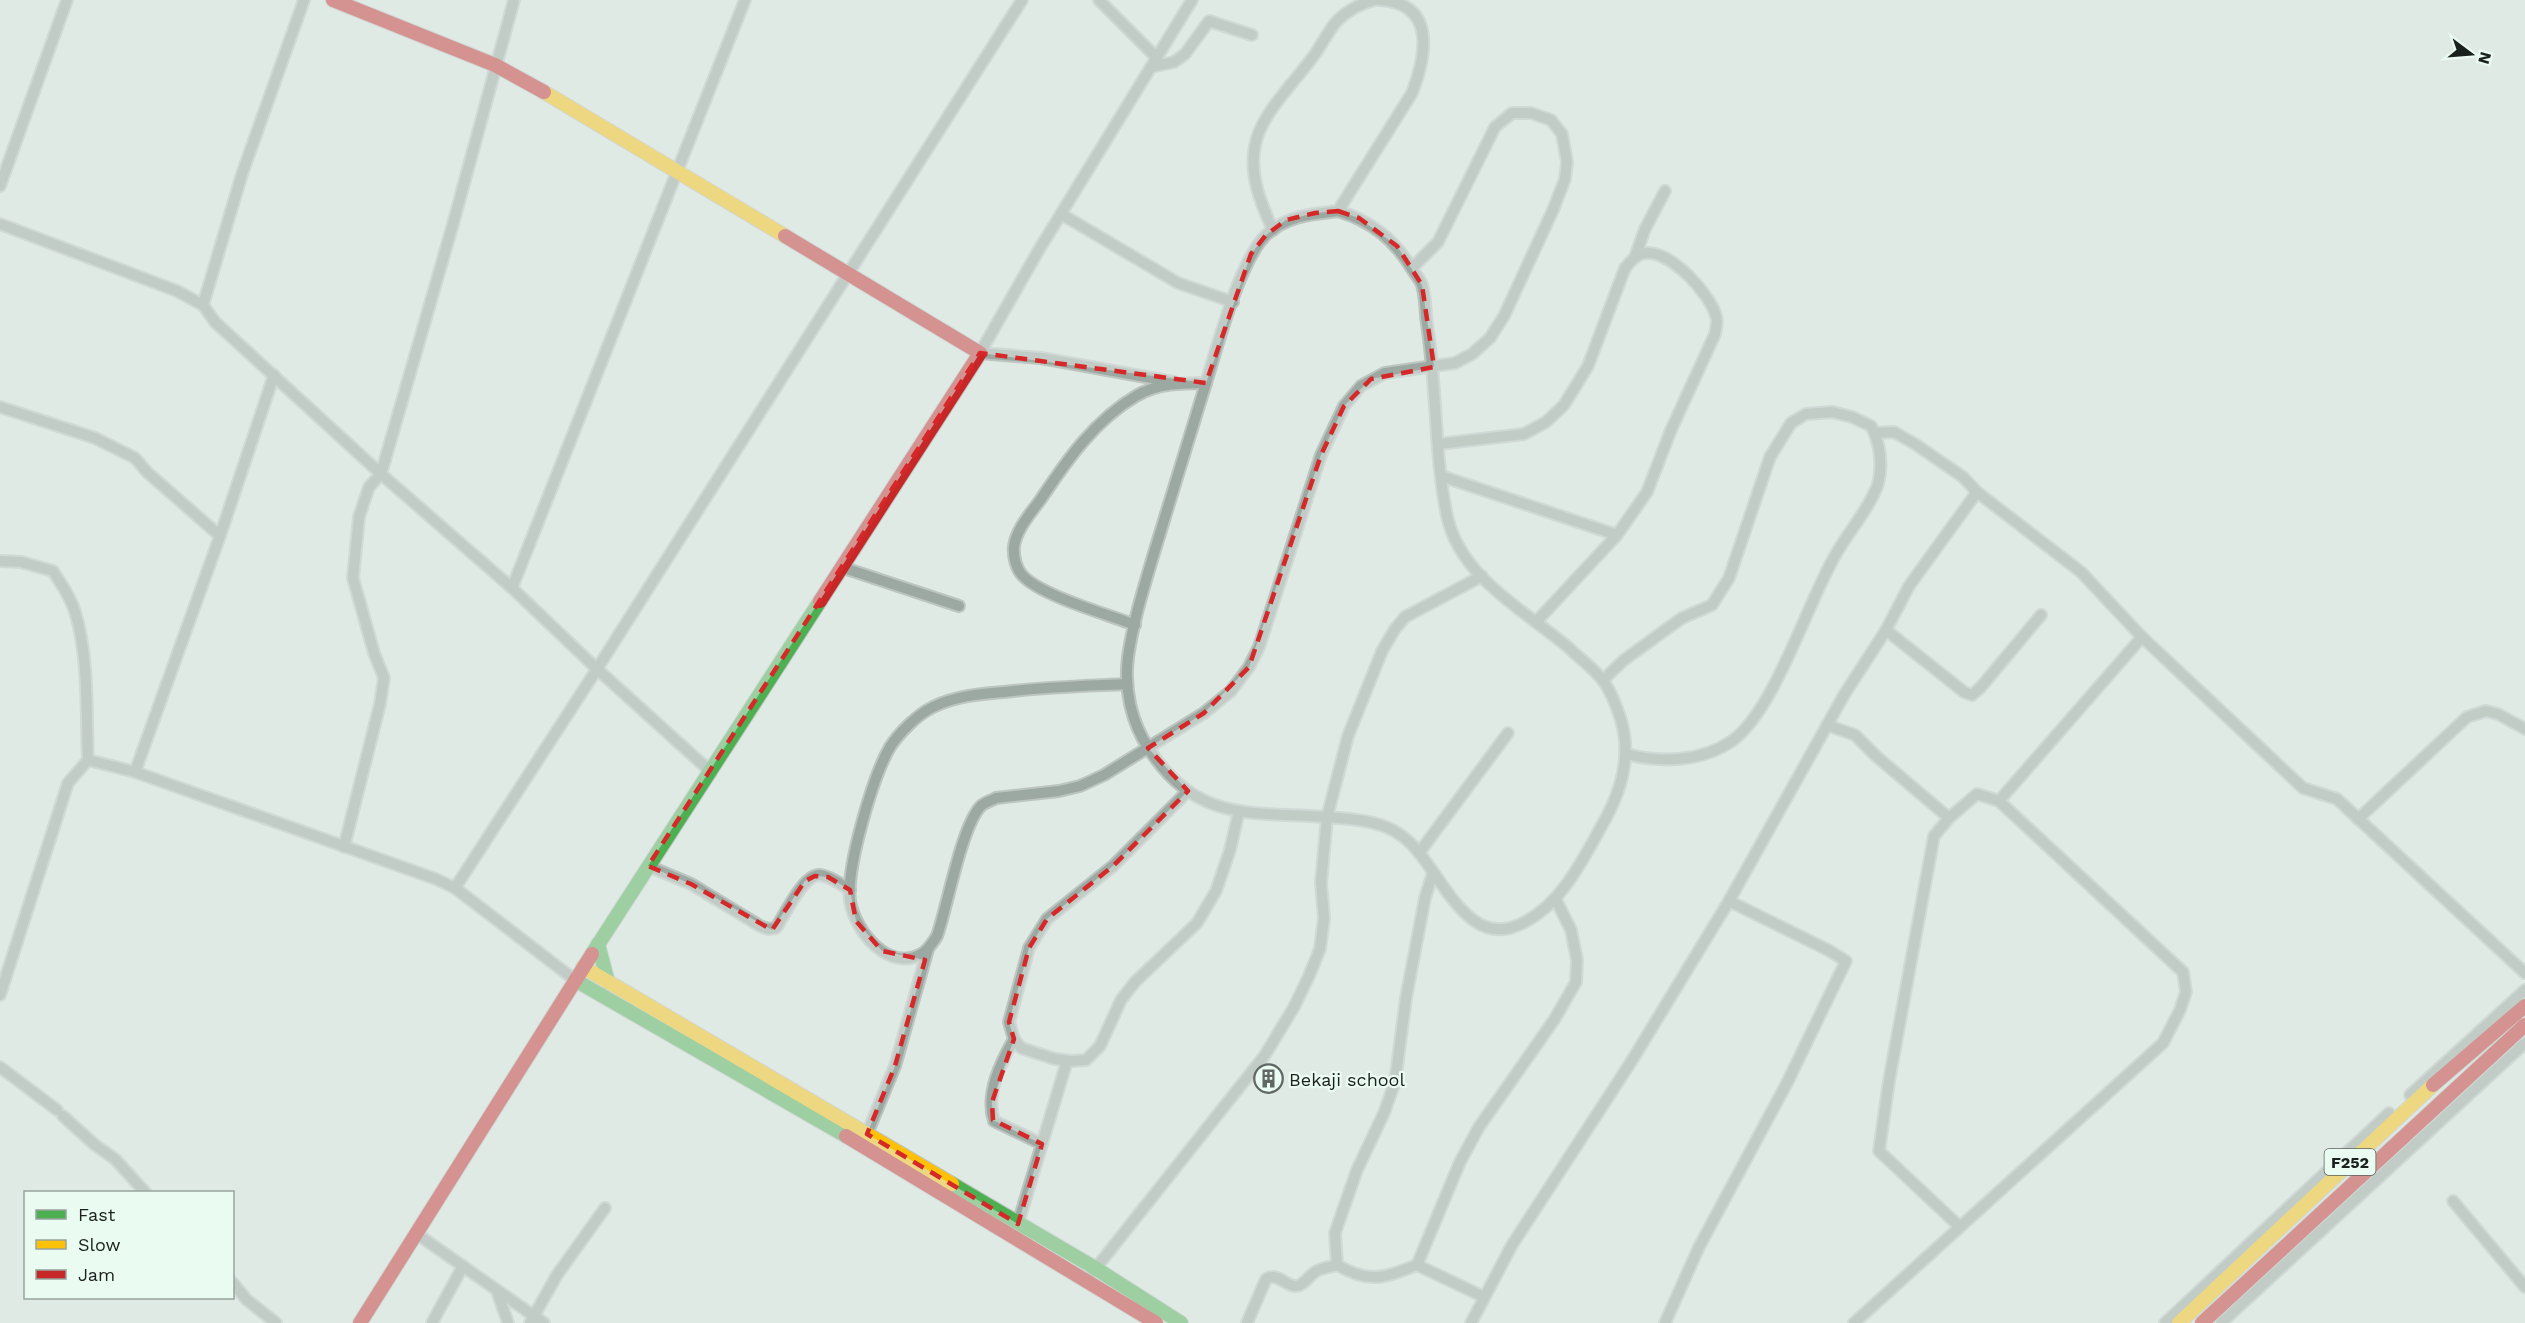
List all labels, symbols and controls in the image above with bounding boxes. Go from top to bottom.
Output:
north arrow [2441,24,2501,84]
text: N [2474,50,2496,66]
building icon: Bekaji school [1252,1063,1284,1095]
place label: Bekaji school [1289,1069,1405,1090]
road number: F252 [2324,1149,2376,1175]
legend [24,1191,234,1299]
text: Fast [78,1204,116,1225]
text: Slow [78,1234,121,1255]
text: Jam [78,1264,115,1285]

